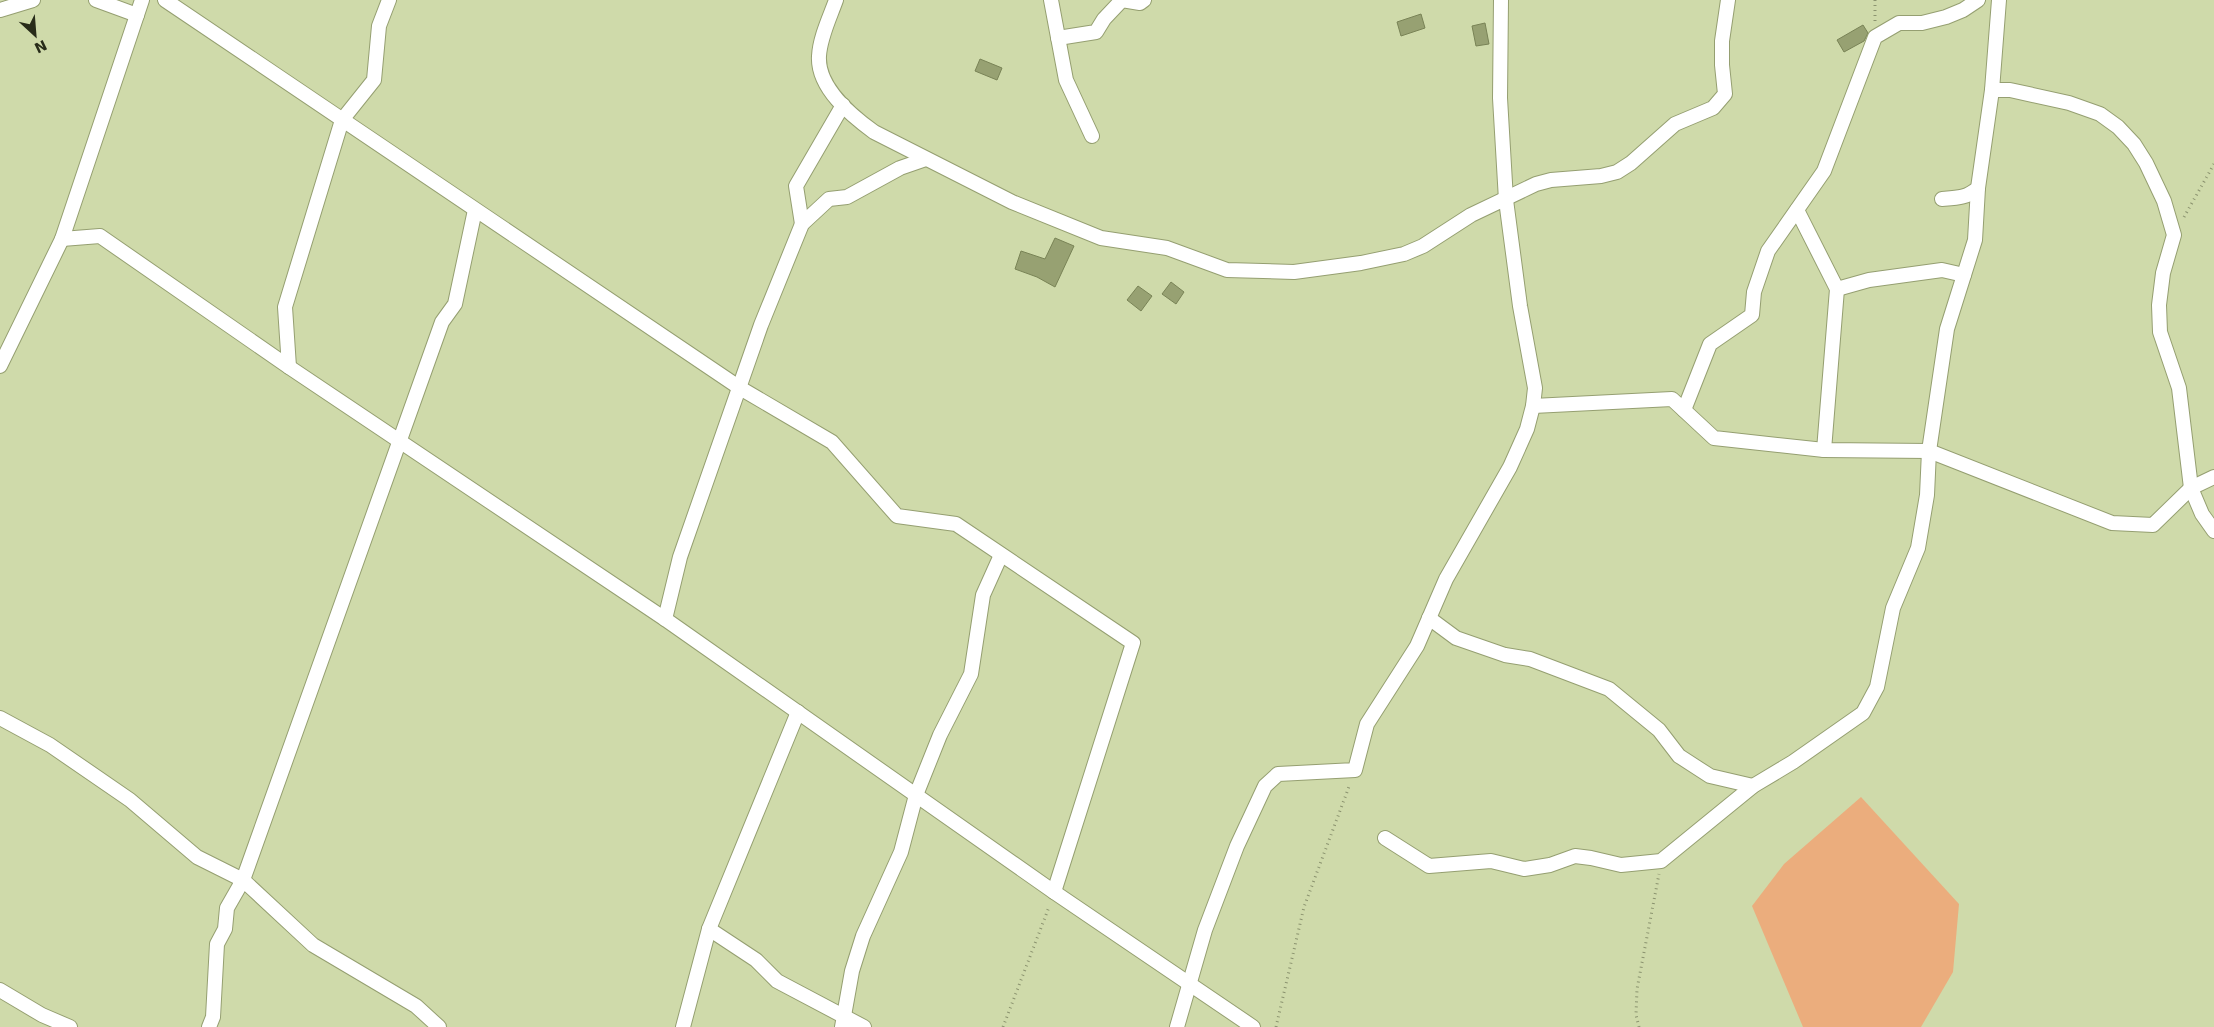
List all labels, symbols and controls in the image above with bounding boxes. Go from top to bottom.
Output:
north arrow [10,10,60,60]
text: N [32,37,49,56]

